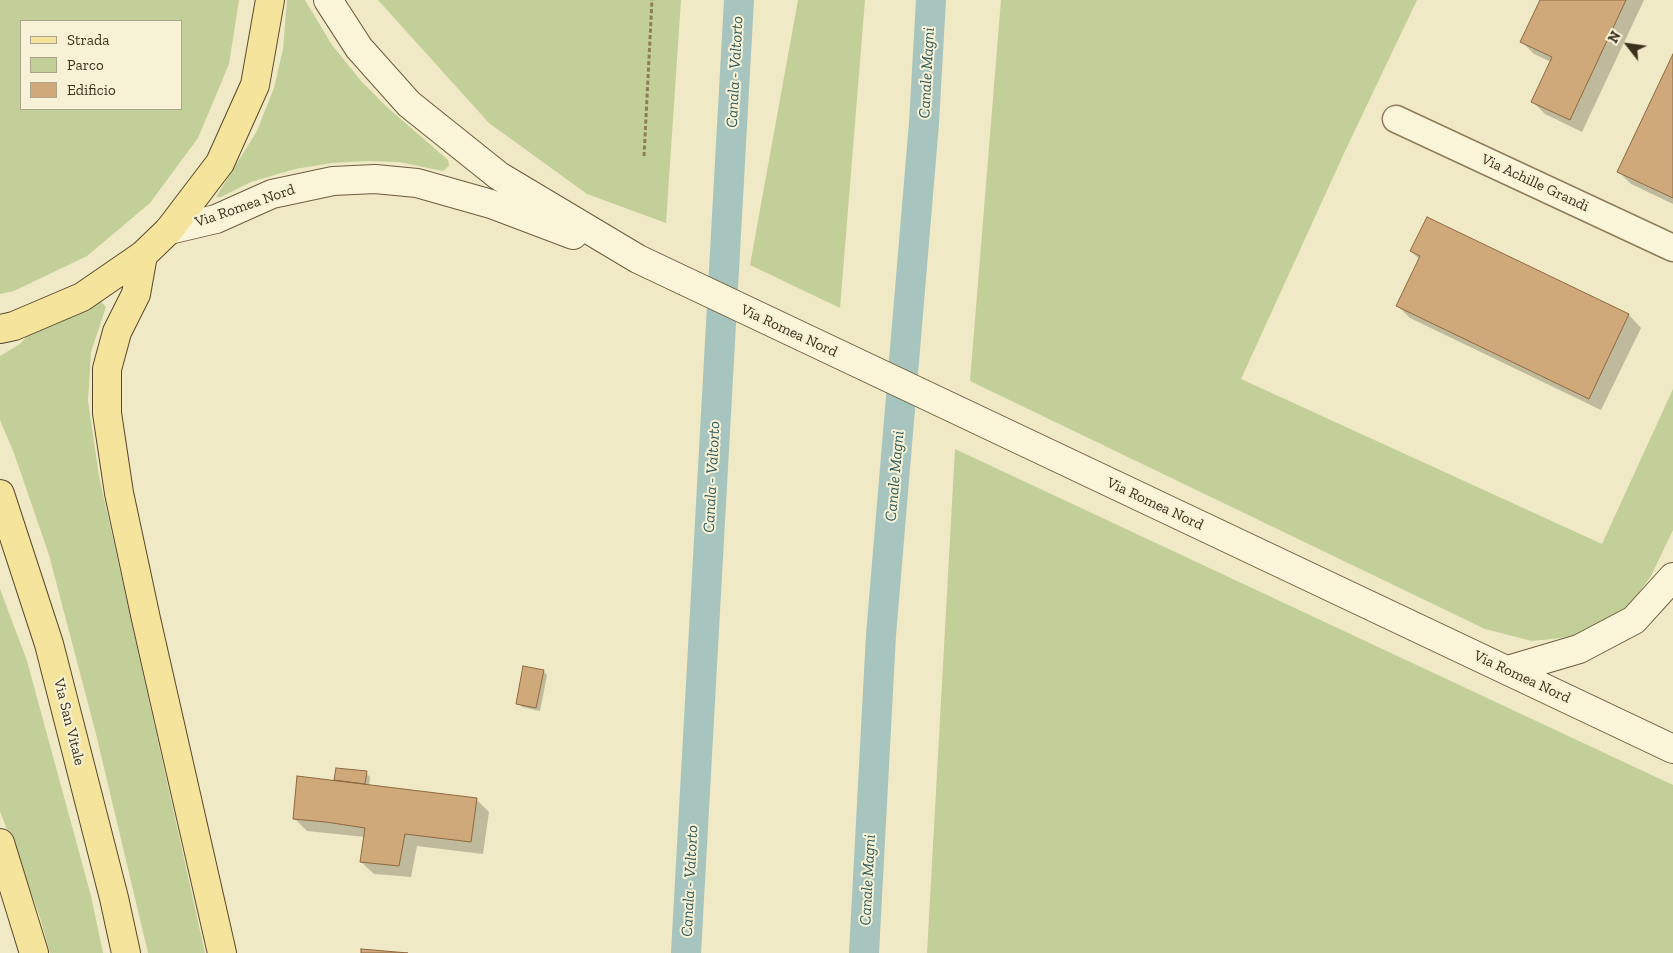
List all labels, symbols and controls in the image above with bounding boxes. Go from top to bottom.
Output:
water label: Canala - Valtorto [722,16,748,128]
legend [20,20,182,110]
north arrow [1603,20,1653,70]
water label: Canale Magni [915,27,939,119]
text: N [1605,28,1625,46]
text: Strada [67,31,110,49]
text: Parco [67,56,104,74]
text: Edificio [67,81,116,99]
street label: Via Achille Grandi [1478,150,1592,216]
street label: Via Romea Nord [193,180,297,232]
street label: Via Romea Nord [738,301,840,361]
water label: Canala - Valtorto [699,421,725,533]
water label: Canale Magni [881,430,909,522]
street label: Via Romea Nord [1104,474,1206,534]
street label: Via Romea Nord [1471,647,1573,707]
street label: Via San Vitale [50,677,88,767]
water label: Canala - Valtorto [677,825,703,937]
water label: Canale Magni [856,834,880,926]

